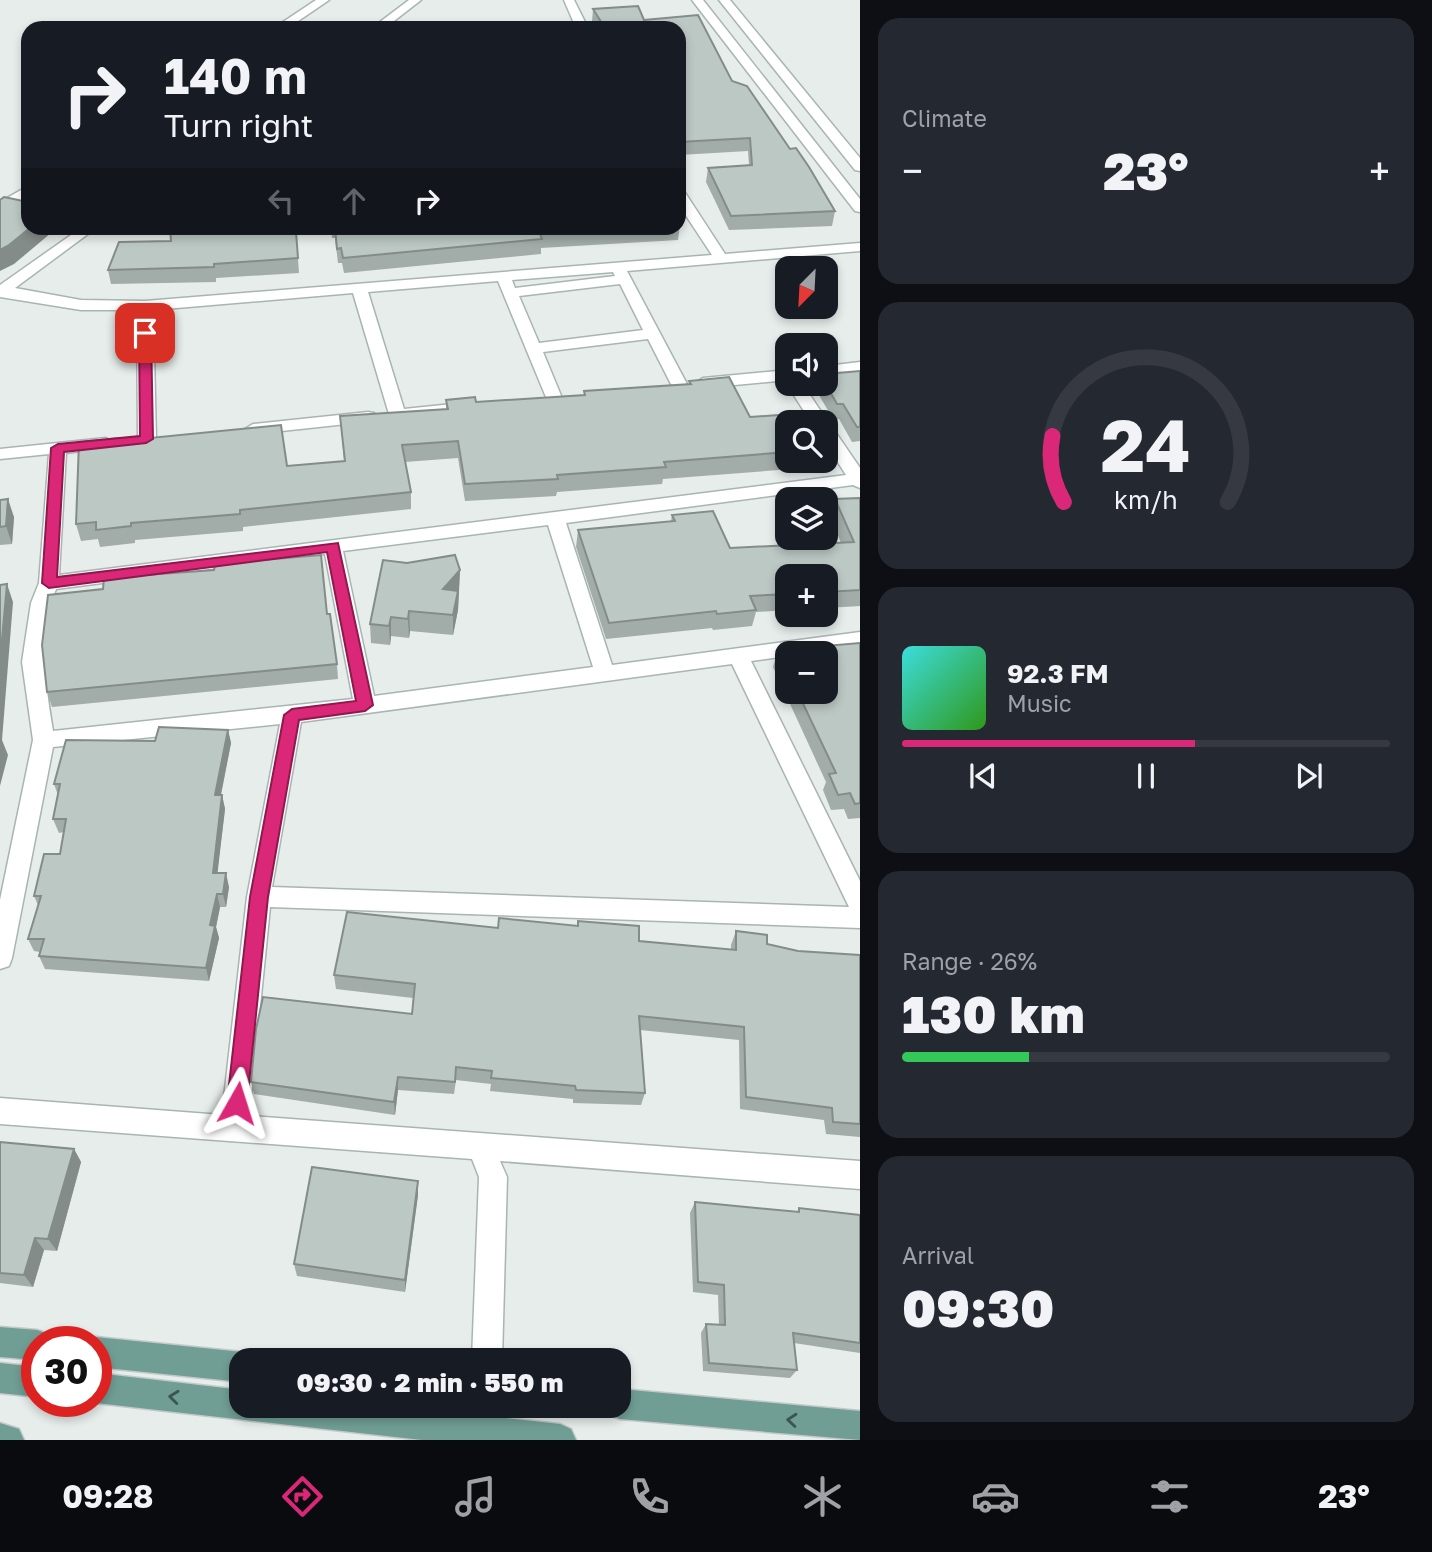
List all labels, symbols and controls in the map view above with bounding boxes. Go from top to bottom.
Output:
text: 140 m [164,46,307,105]
icon: right [49,49,140,140]
text: Climate [902,104,987,132]
text: Turn right [164,106,313,144]
text: 23° [1103,139,1189,201]
text: − [902,148,923,193]
text: + [1369,148,1390,193]
icon: left [262,182,300,220]
icon: ahead [335,182,373,220]
icon: right [408,182,446,220]
north arrow [775,256,838,318]
map controls [775,256,838,704]
pin [115,303,175,363]
icon: arrive [126,314,164,352]
button: sound [775,333,838,396]
text: 24 [1101,401,1191,488]
button: search [775,410,838,473]
text: km/h [1114,483,1178,514]
button: layers [775,487,838,550]
button: + [775,564,838,627]
button: − [775,641,838,704]
text: 92.3 FM [1007,658,1109,689]
text: Music [1007,689,1072,717]
icon: previous [964,757,1002,795]
icon: pause [1127,757,1165,795]
icon: next [1290,757,1328,795]
text: Range · 26% [902,947,1037,975]
text: 130 km [902,982,1085,1044]
position arrow [200,1066,274,1140]
text: Arrival [902,1241,974,1269]
text: 09:30 [902,1276,1054,1338]
speed limit sign: 30 [21,1326,112,1417]
text: 09:30 · 2 min · 550 m [297,1367,563,1398]
one-way arrow [168,1390,179,1405]
one-way arrow [786,1413,797,1428]
icon: directions [278,1472,327,1521]
icon: music [451,1472,500,1521]
icon: phone [625,1472,674,1521]
icon: climate [798,1472,847,1521]
icon: car [971,1472,1020,1521]
icon: filters [1145,1472,1194,1521]
text: 09:28 [62,1477,154,1515]
text: 23° [1318,1477,1370,1515]

